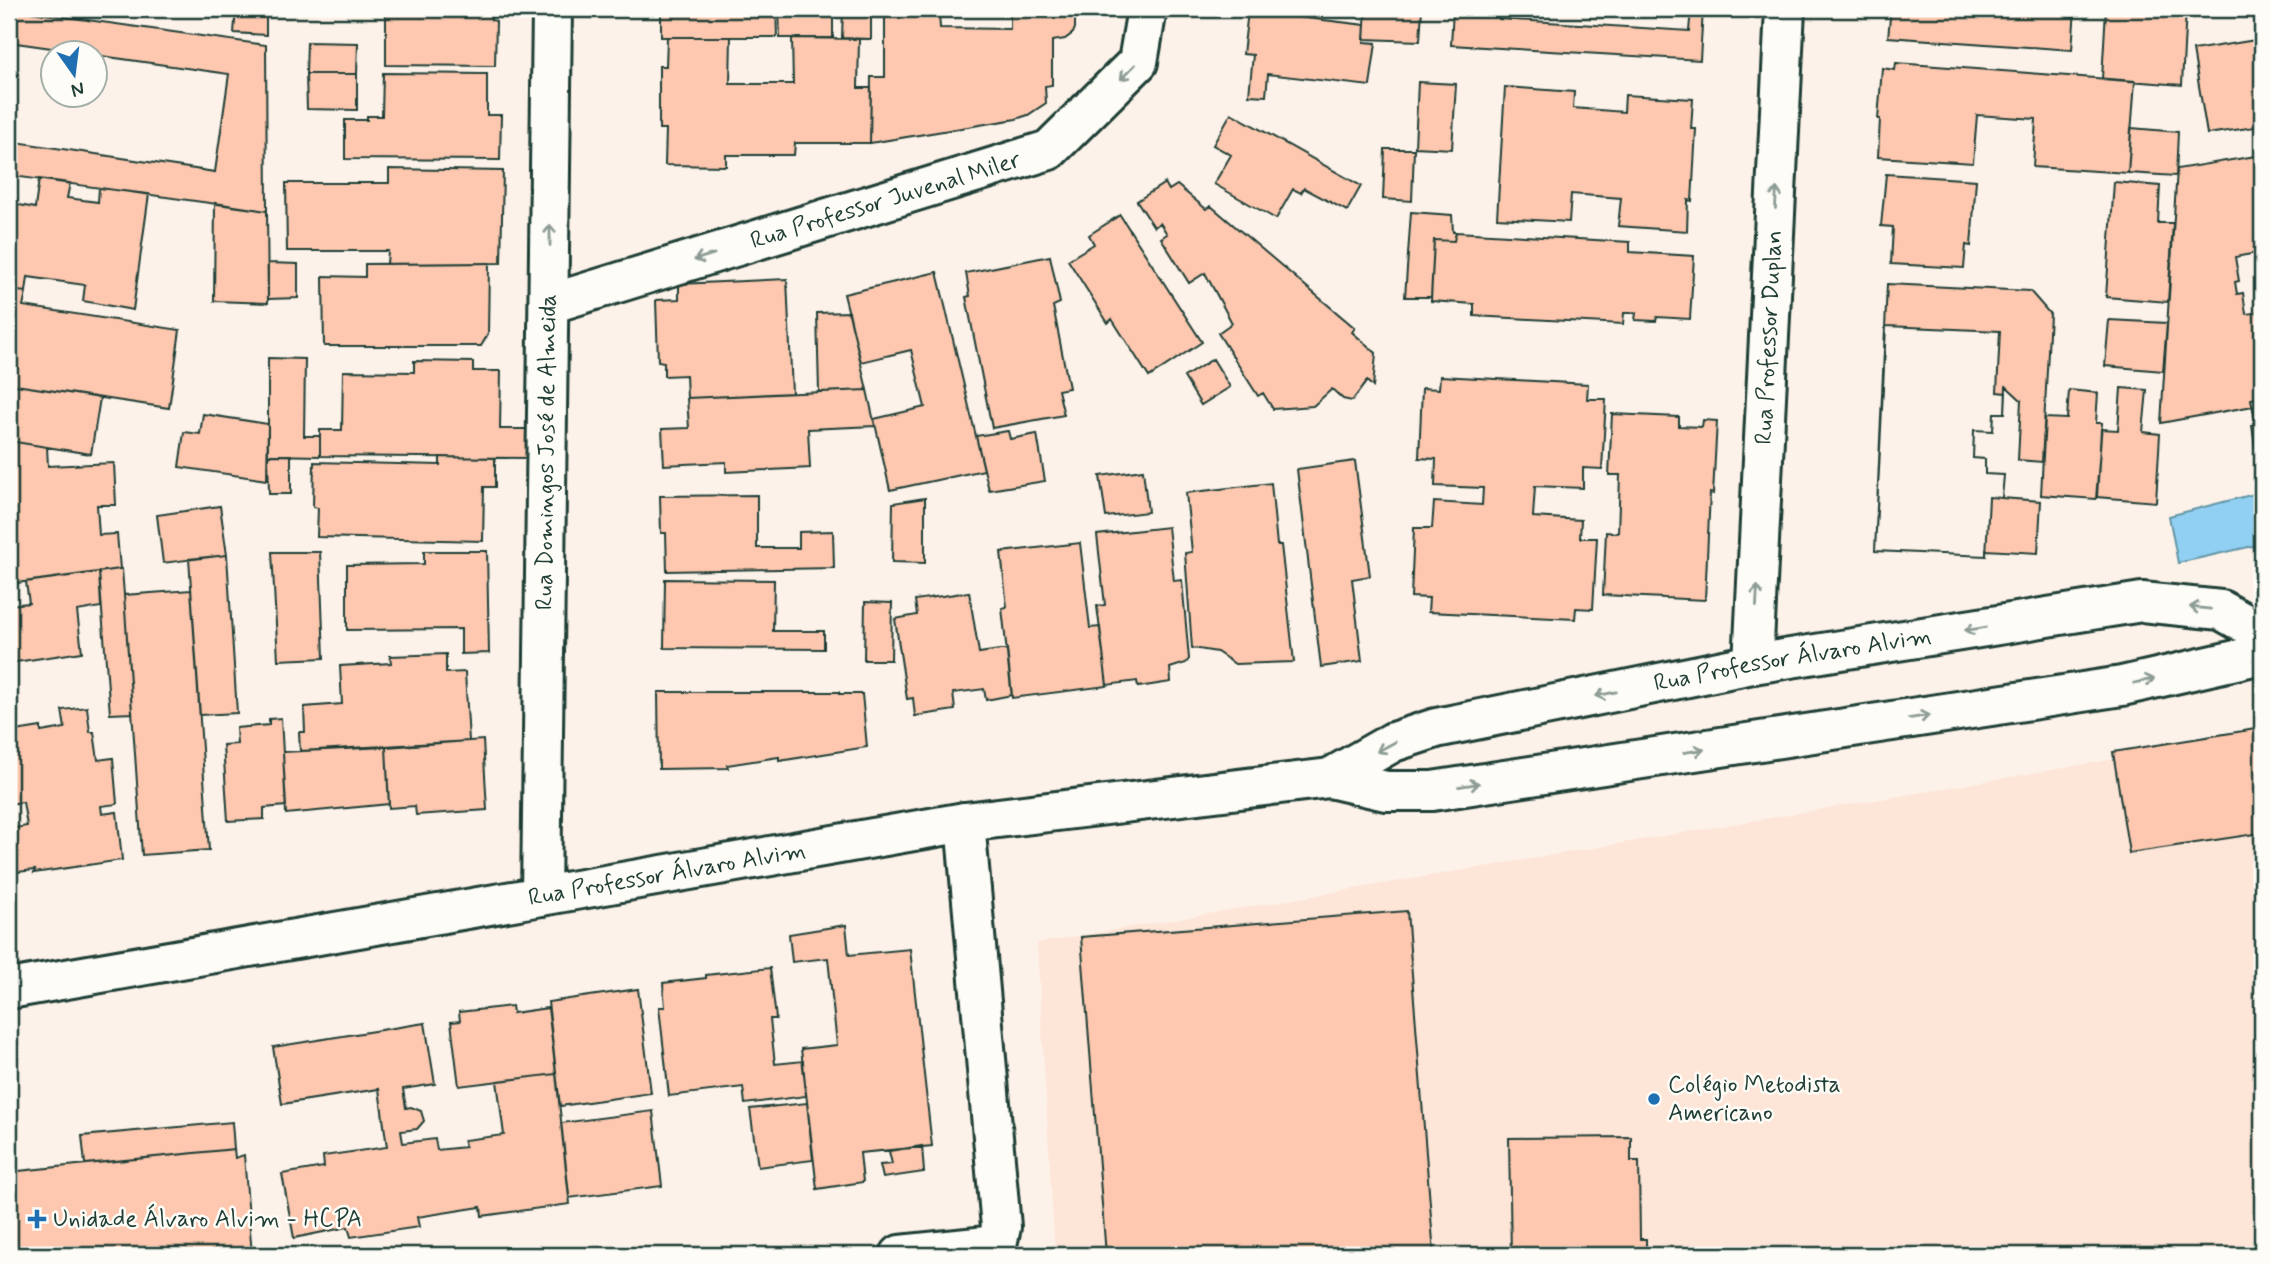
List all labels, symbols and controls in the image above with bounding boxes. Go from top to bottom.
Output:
north arrow [38,38,108,108]
one-way arrow [1120,63,1137,80]
text: N [69,75,87,103]
street label: Rua Professor Juvenal Miler [747,144,1024,257]
one-way arrow [1770,187,1783,210]
one-way arrow [543,224,557,247]
street label: Rua Professor Duplan [1748,229,1790,445]
one-way arrow [693,251,715,264]
street label: Rua Domingos José de Almeida [529,294,564,610]
one-way arrow [1750,585,1763,608]
one-way arrow [2190,601,2212,614]
street label: Rua Professor Álvaro Alvim [1651,620,1934,699]
one-way arrow [1964,623,1987,636]
one-way arrow [2132,674,2155,688]
one-way arrow [1595,687,1618,701]
one-way arrow [1907,710,1930,723]
one-way arrow [1376,740,1397,754]
one-way arrow [1683,744,1705,757]
one-way arrow [1458,778,1480,791]
street label: Rua Professor Álvaro Alvim [526,835,808,914]
place label: Colégio Metodista Americano [1668,1070,1841,1129]
marker: Colégio Metodista Americano [1646,1091,1662,1107]
place label: Unidade Álvaro Alvim - HCPA [53,1203,362,1235]
marker: Unidade Álvaro Alvim - HCPA [27,1209,47,1229]

